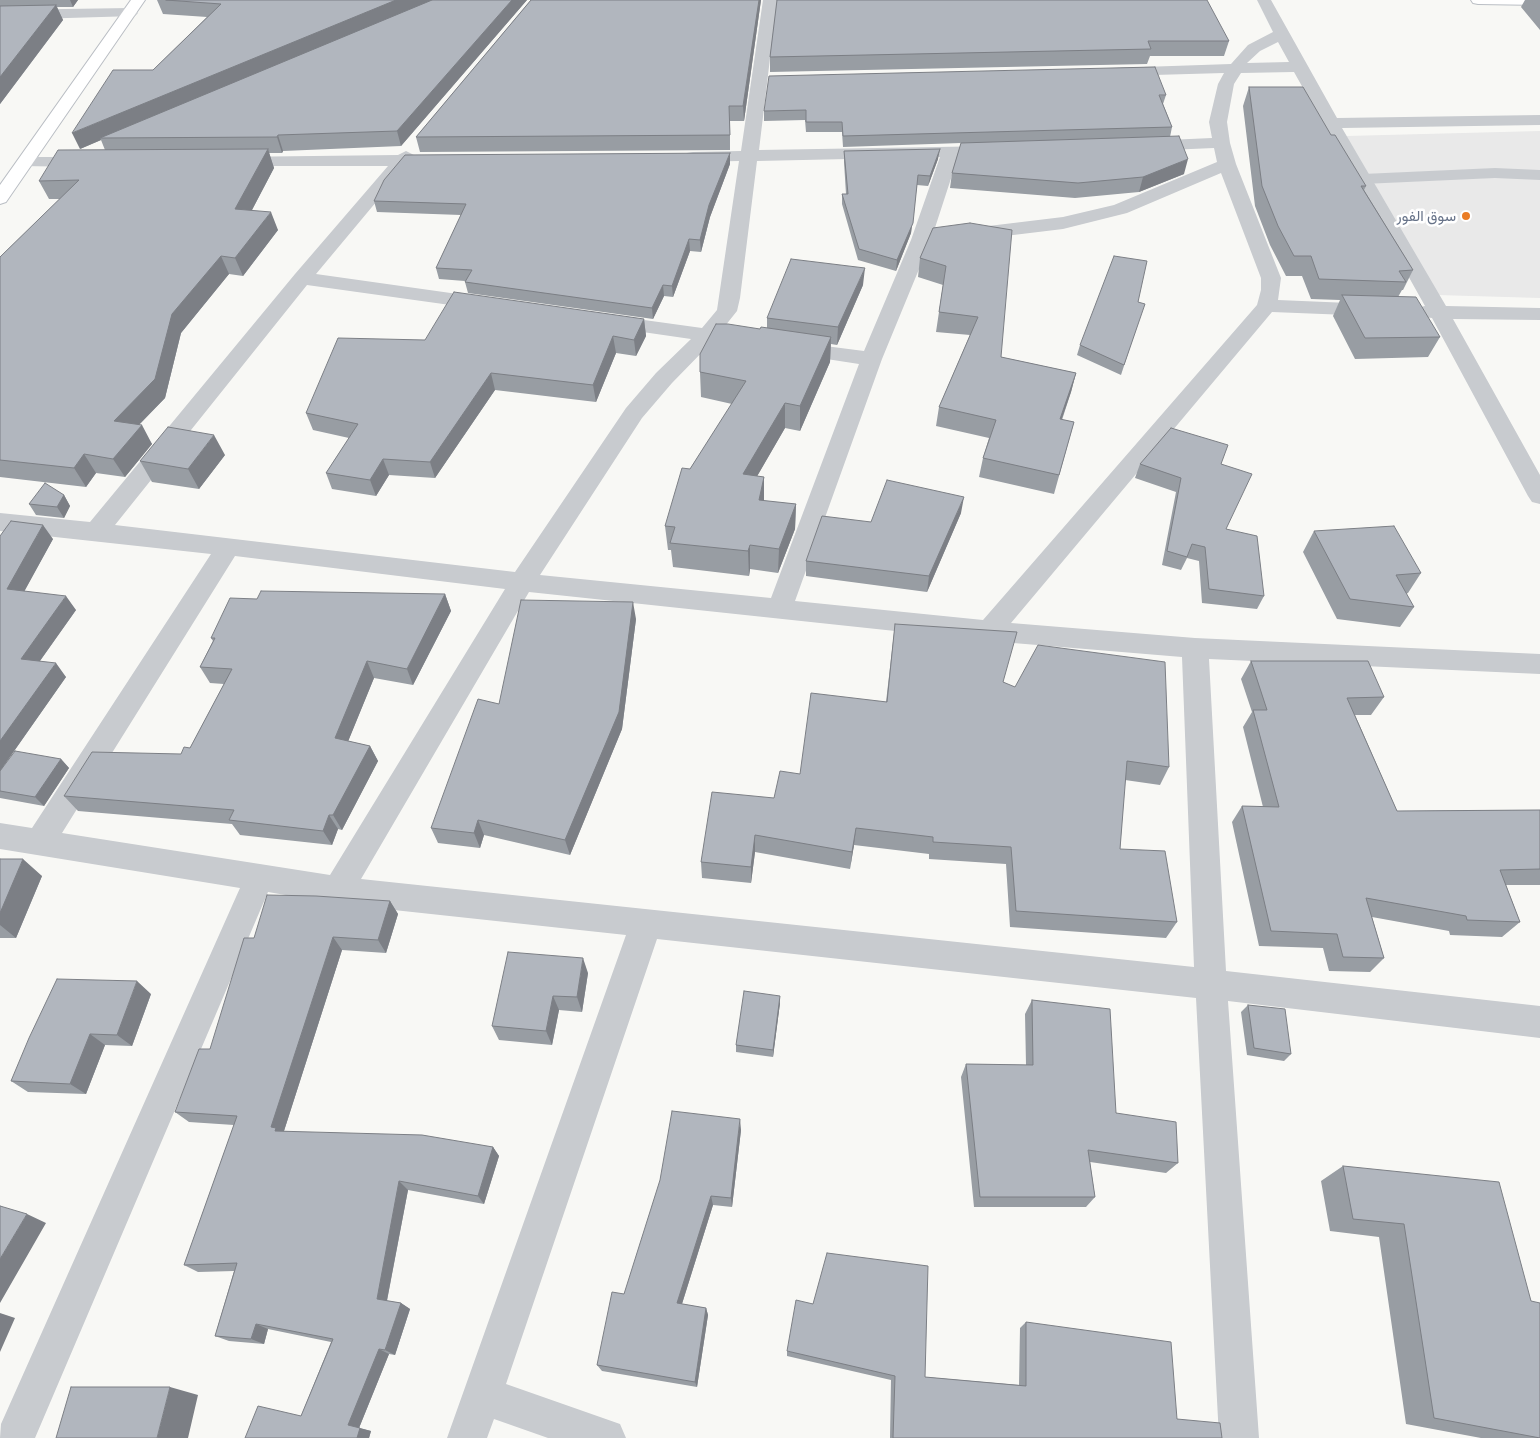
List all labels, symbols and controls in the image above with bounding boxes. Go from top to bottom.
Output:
place label: سوق الفور [1397,207,1456,225]
marker: سوق الفور [1460,210,1472,222]

